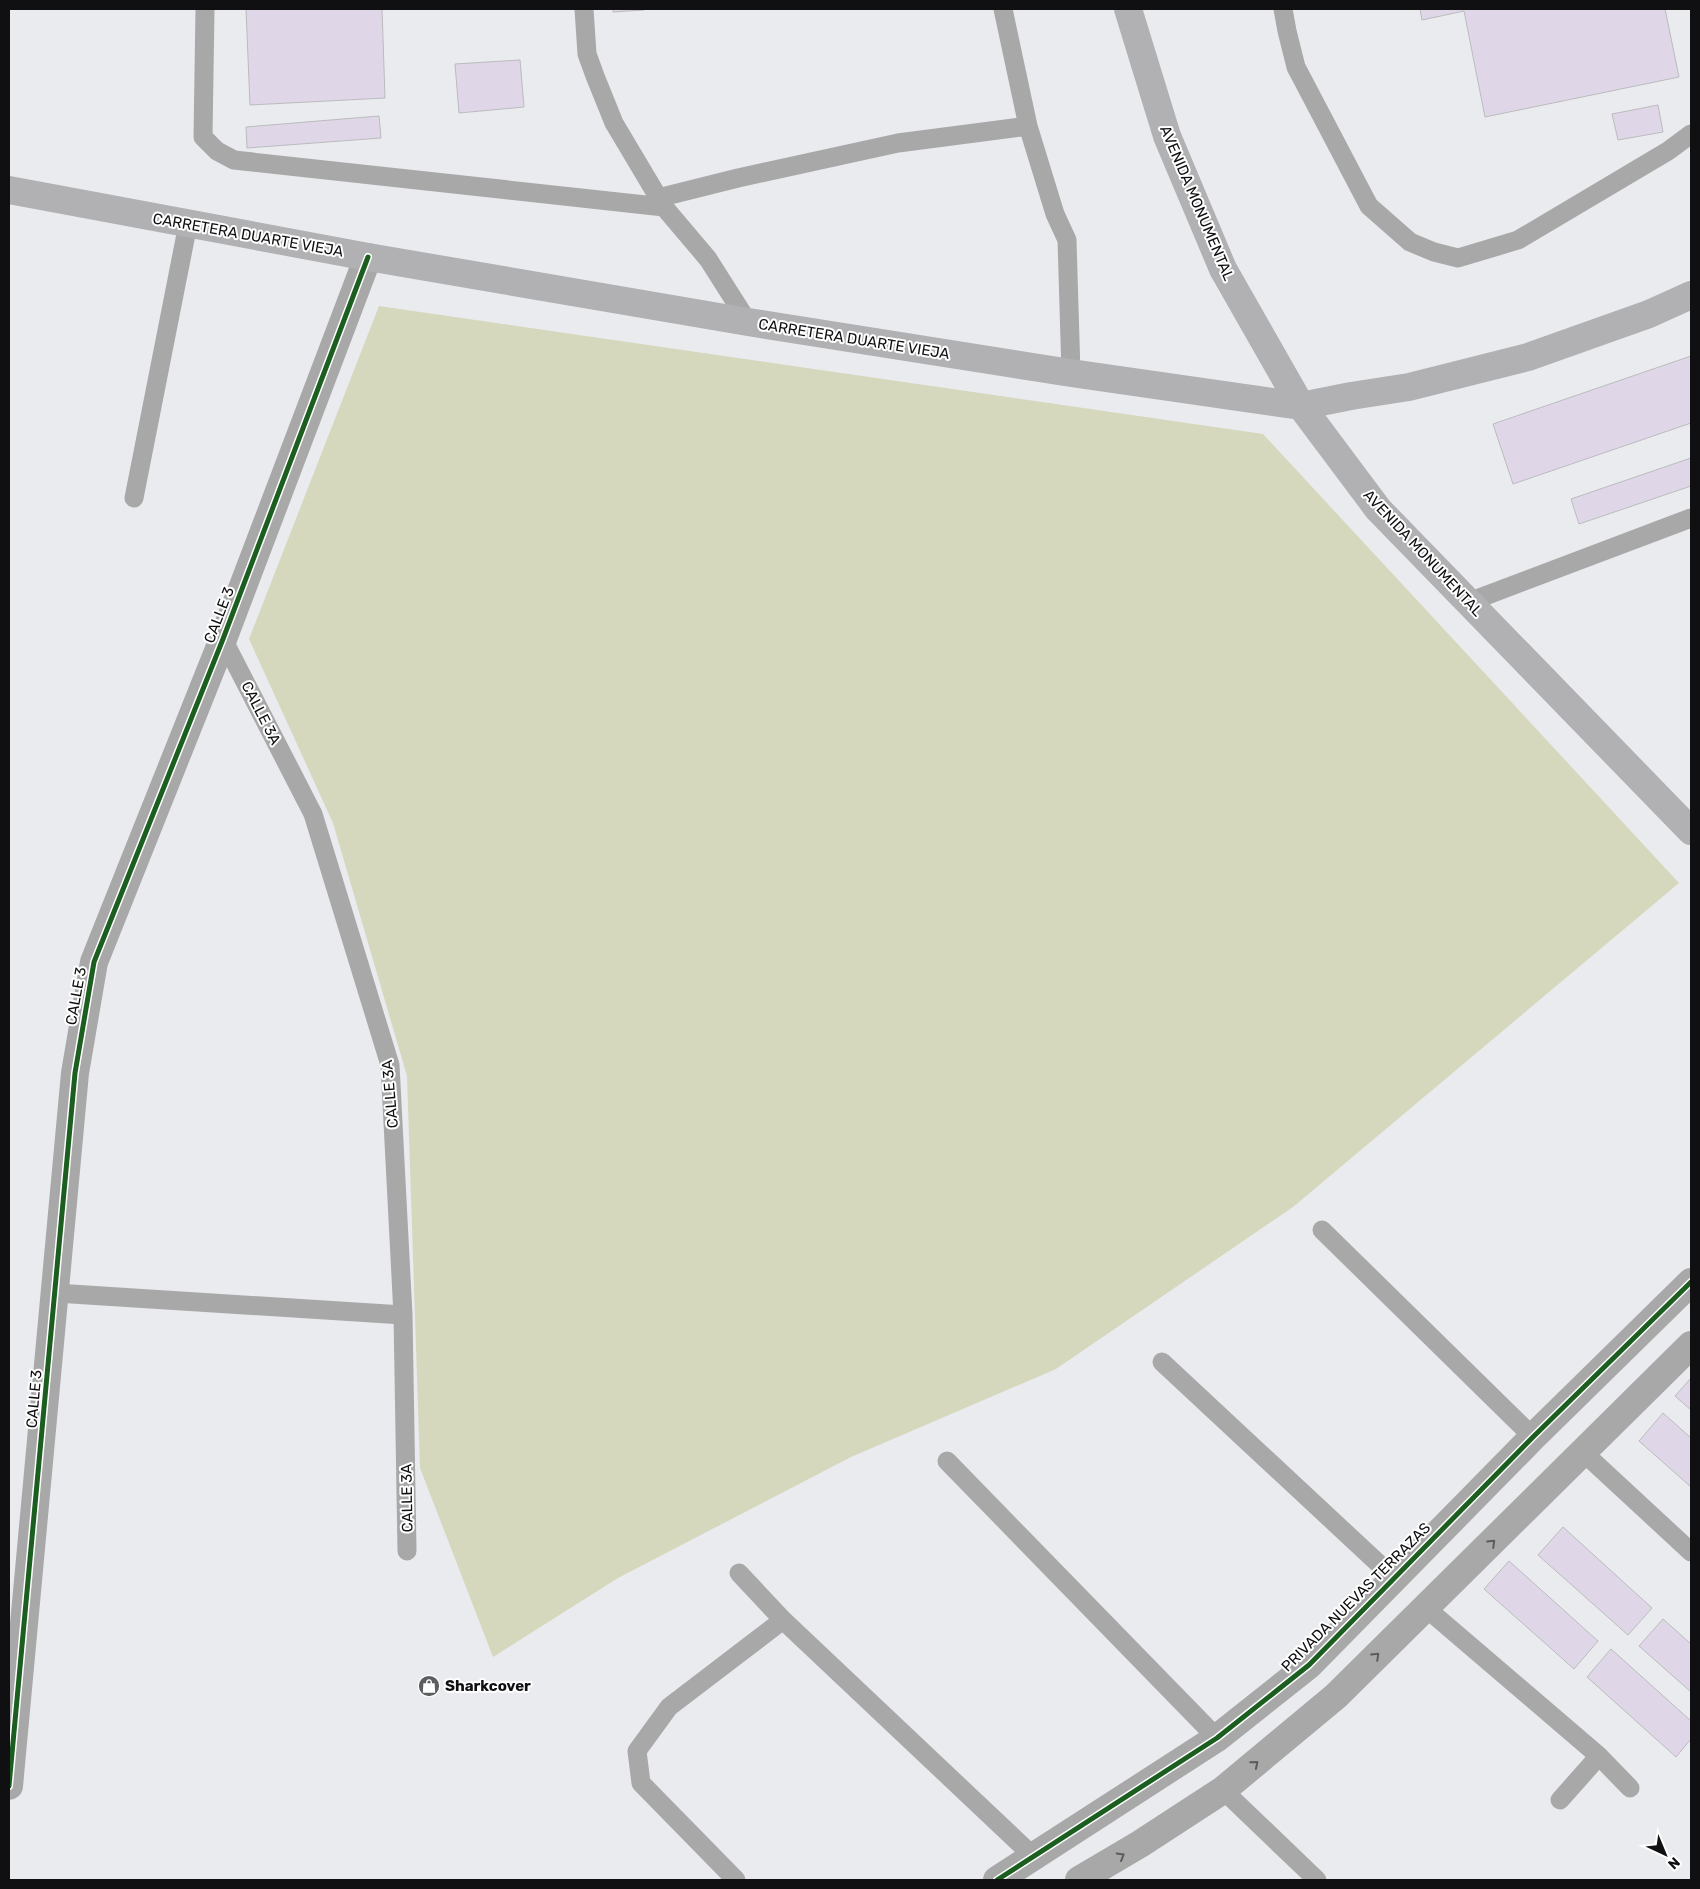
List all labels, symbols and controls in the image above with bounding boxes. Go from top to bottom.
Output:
street label: AVENIDA MONUMENTAL [1156,123,1238,284]
street label: CARRETERA DUARTE VIEJA [151,209,345,261]
street label: CARRETERA DUARTE VIEJA [757,315,951,363]
street label: AVENIDA MONUMENTAL [1360,486,1487,621]
street label: CALLE 3 [200,584,238,646]
street label: CALLE 3A [237,678,285,748]
street label: CALLE 3 [62,966,90,1026]
street label: CALLE 3A [378,1059,402,1129]
street label: CALLE 3 [22,1369,46,1429]
street label: CALLE 3A [397,1464,417,1532]
street label: PRIVADA NUEVAS TERRAZAS [1278,1519,1434,1675]
one-way arrow [1487,1540,1496,1549]
one-way arrow [1370,1653,1379,1662]
shop icon: Sharkcover [417,1674,441,1698]
place label: Sharkcover [445,1677,531,1695]
one-way arrow [1249,1760,1258,1769]
north arrow [1640,1829,1690,1879]
one-way arrow [1115,1852,1124,1862]
text: N [1664,1853,1683,1873]

